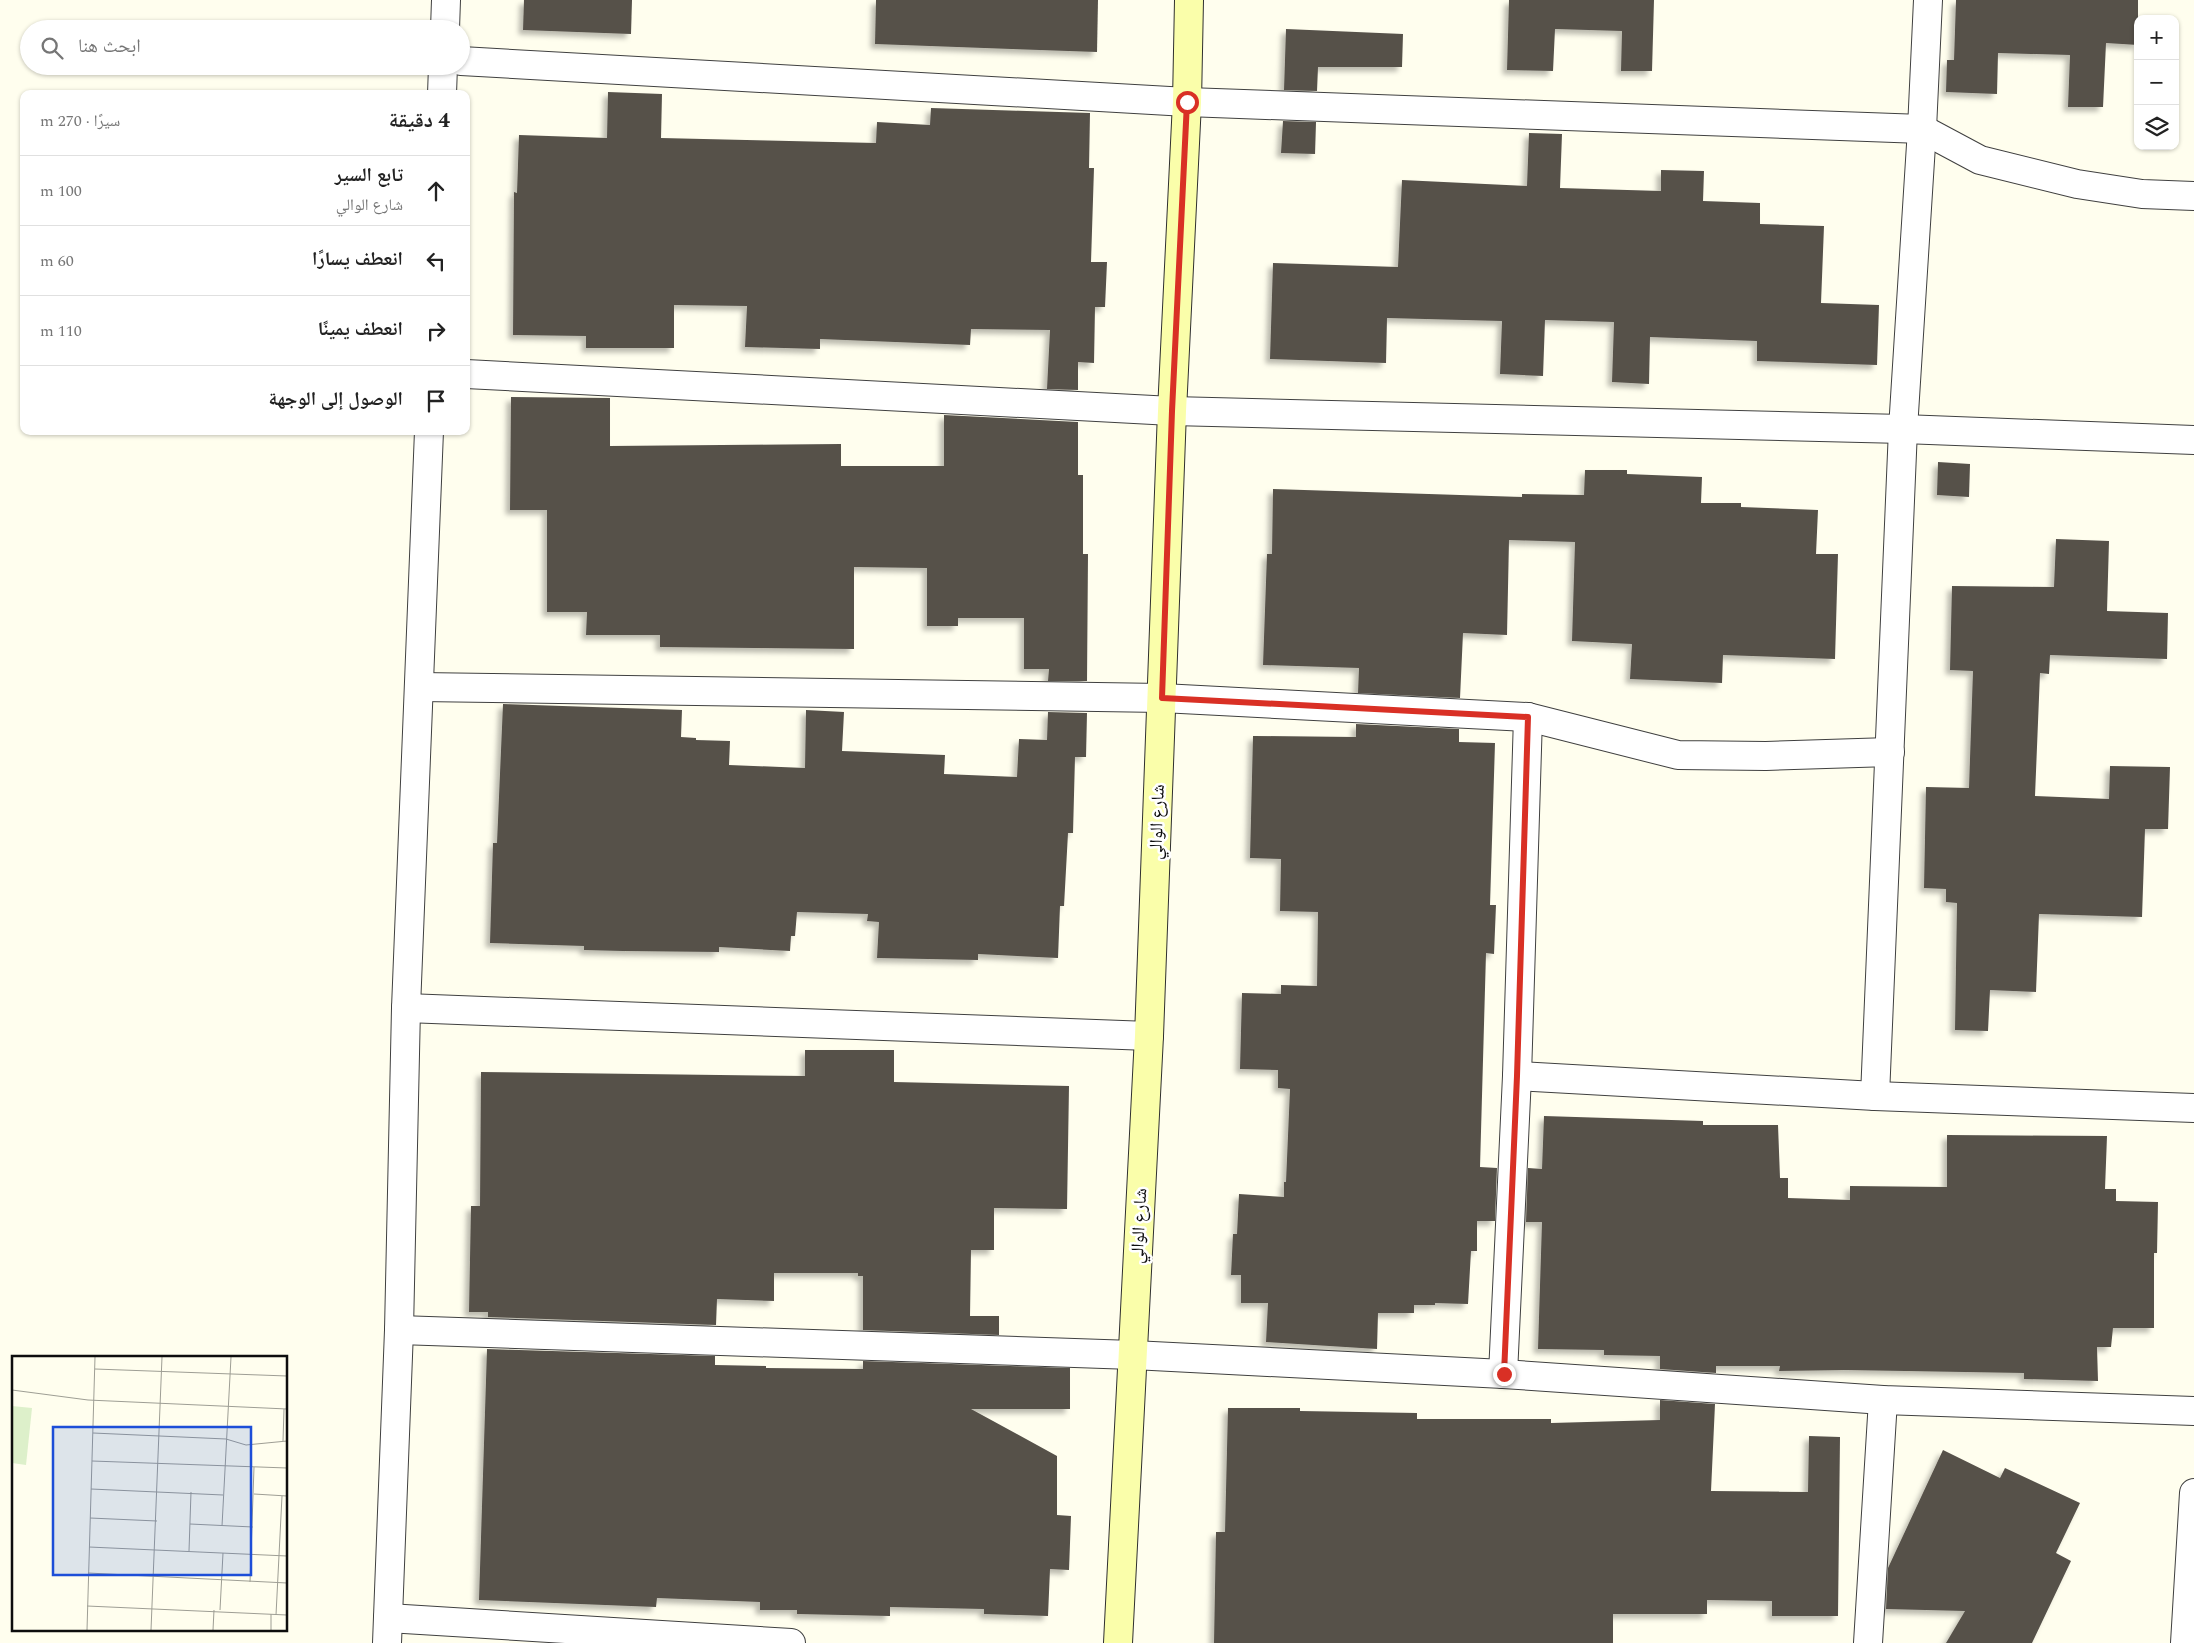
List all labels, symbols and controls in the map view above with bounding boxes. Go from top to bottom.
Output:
map controls [2134,15,2179,150]
button: + [2134,15,2179,60]
search box [20,20,470,75]
text: ابحث هنا [78,32,141,61]
icon: search [38,34,66,62]
button: − [2134,60,2179,105]
route start [1176,91,1199,114]
text: 4 دقيقة [389,105,450,137]
button: layers [2134,105,2179,150]
text: سيرًا · 270 m [40,109,120,133]
text: تابع السير [335,161,403,190]
icon: ahead [422,177,450,205]
text: 100 m [40,179,82,203]
text: شارع الوالي [336,193,403,217]
text: انعطف يسارًا [312,245,403,274]
icon: left [422,247,450,275]
text: 60 m [40,249,74,273]
text: انعطف يمينًا [318,315,403,344]
icon: right [422,317,450,345]
text: 110 m [40,319,82,343]
text: الوصول إلى الوجهة [269,385,403,414]
icon: arrive [422,387,450,415]
street label: شارع الوالي [1142,784,1172,860]
street label: شارع الوالي [1124,1187,1155,1265]
inset map [12,1356,288,1630]
route end [1493,1363,1516,1386]

